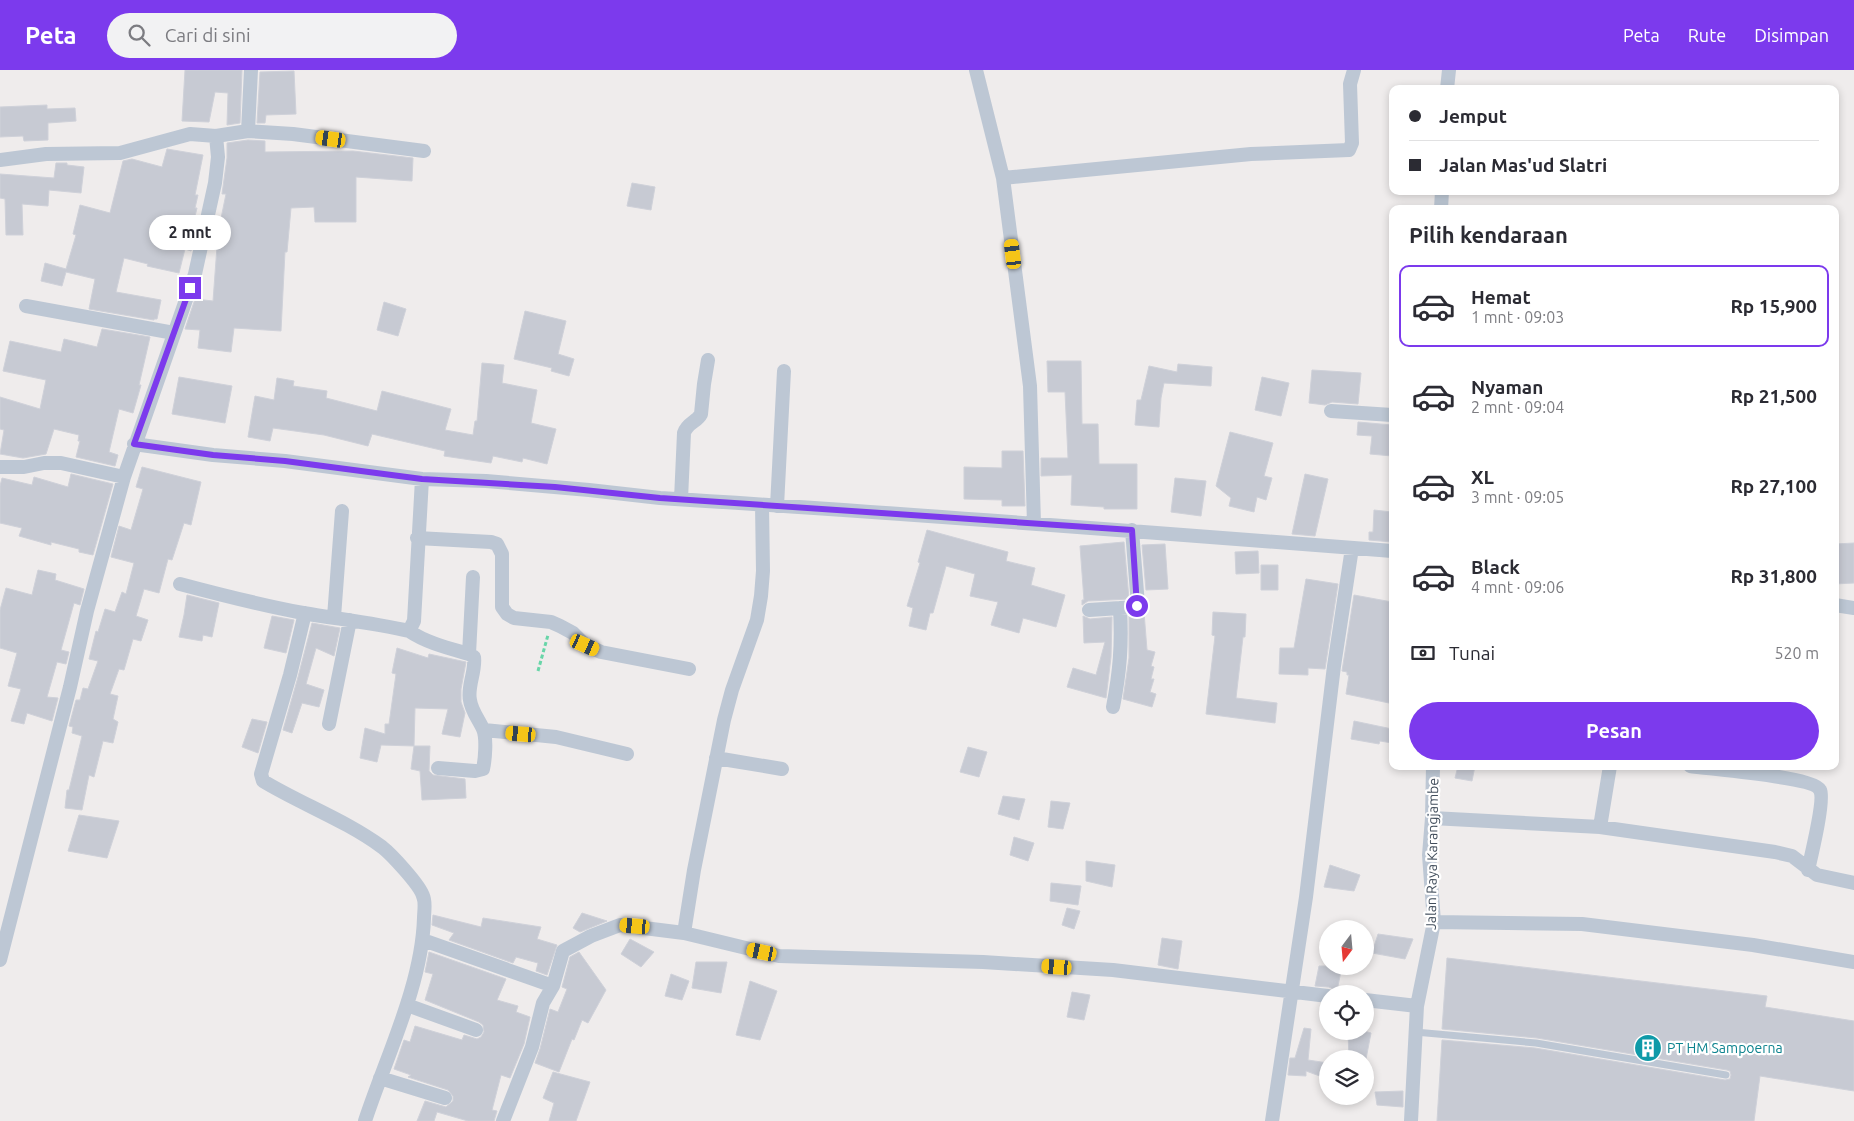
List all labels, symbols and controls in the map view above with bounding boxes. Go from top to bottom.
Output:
search box [107,13,457,58]
icon: search [125,21,153,49]
text: Peta [25,22,77,49]
text: Cari di sini [165,24,251,46]
text: Peta [1623,25,1660,45]
text: Rute [1688,25,1726,45]
text: Disimpan [1754,25,1829,45]
text: Jemput [1439,105,1507,127]
car [315,129,346,149]
text: Jalan Mas'ud Slatri [1439,154,1607,176]
callout: 2 mnt [149,216,231,250]
text: Pilih kendaraan [1409,222,1568,247]
text: 2 mnt [169,223,211,241]
car [1003,238,1022,270]
route end [179,277,201,299]
icon: car [1411,284,1456,329]
text: Hemat [1471,286,1531,308]
text: Rp 15,900 [1730,295,1817,317]
text: 1 mnt · 09:03 [1471,308,1564,326]
icon: car [1411,374,1456,419]
text: Nyaman [1471,376,1543,398]
text: Rp 21,500 [1730,385,1817,407]
text: 2 mnt · 09:04 [1471,398,1564,416]
icon: car [1411,464,1456,509]
text: XL [1471,466,1494,488]
text: Rp 27,100 [1730,475,1817,497]
text: 3 mnt · 09:05 [1471,488,1564,506]
icon: car [1411,554,1456,599]
text: Black [1471,556,1520,578]
text: Rp 31,800 [1730,565,1817,587]
text: 4 mnt · 09:06 [1471,578,1564,596]
route start [1126,595,1148,617]
car [568,632,601,658]
icon: cash [1409,639,1437,667]
text: Tunai [1449,642,1495,664]
text: 520 m [1774,644,1819,662]
button: Pesan [1409,702,1819,760]
car [505,725,536,743]
street label: Jalan Raya Karangjambe [1423,778,1441,930]
car [619,917,650,935]
north arrow [1319,920,1374,975]
map controls [1319,920,1374,1105]
car [745,942,778,962]
car [1041,958,1072,976]
button: locate [1319,985,1374,1040]
building icon: PT HM Sampoerna [1633,1033,1663,1063]
place label: PT HM Sampoerna [1667,1040,1783,1056]
button: layers [1319,1050,1374,1105]

